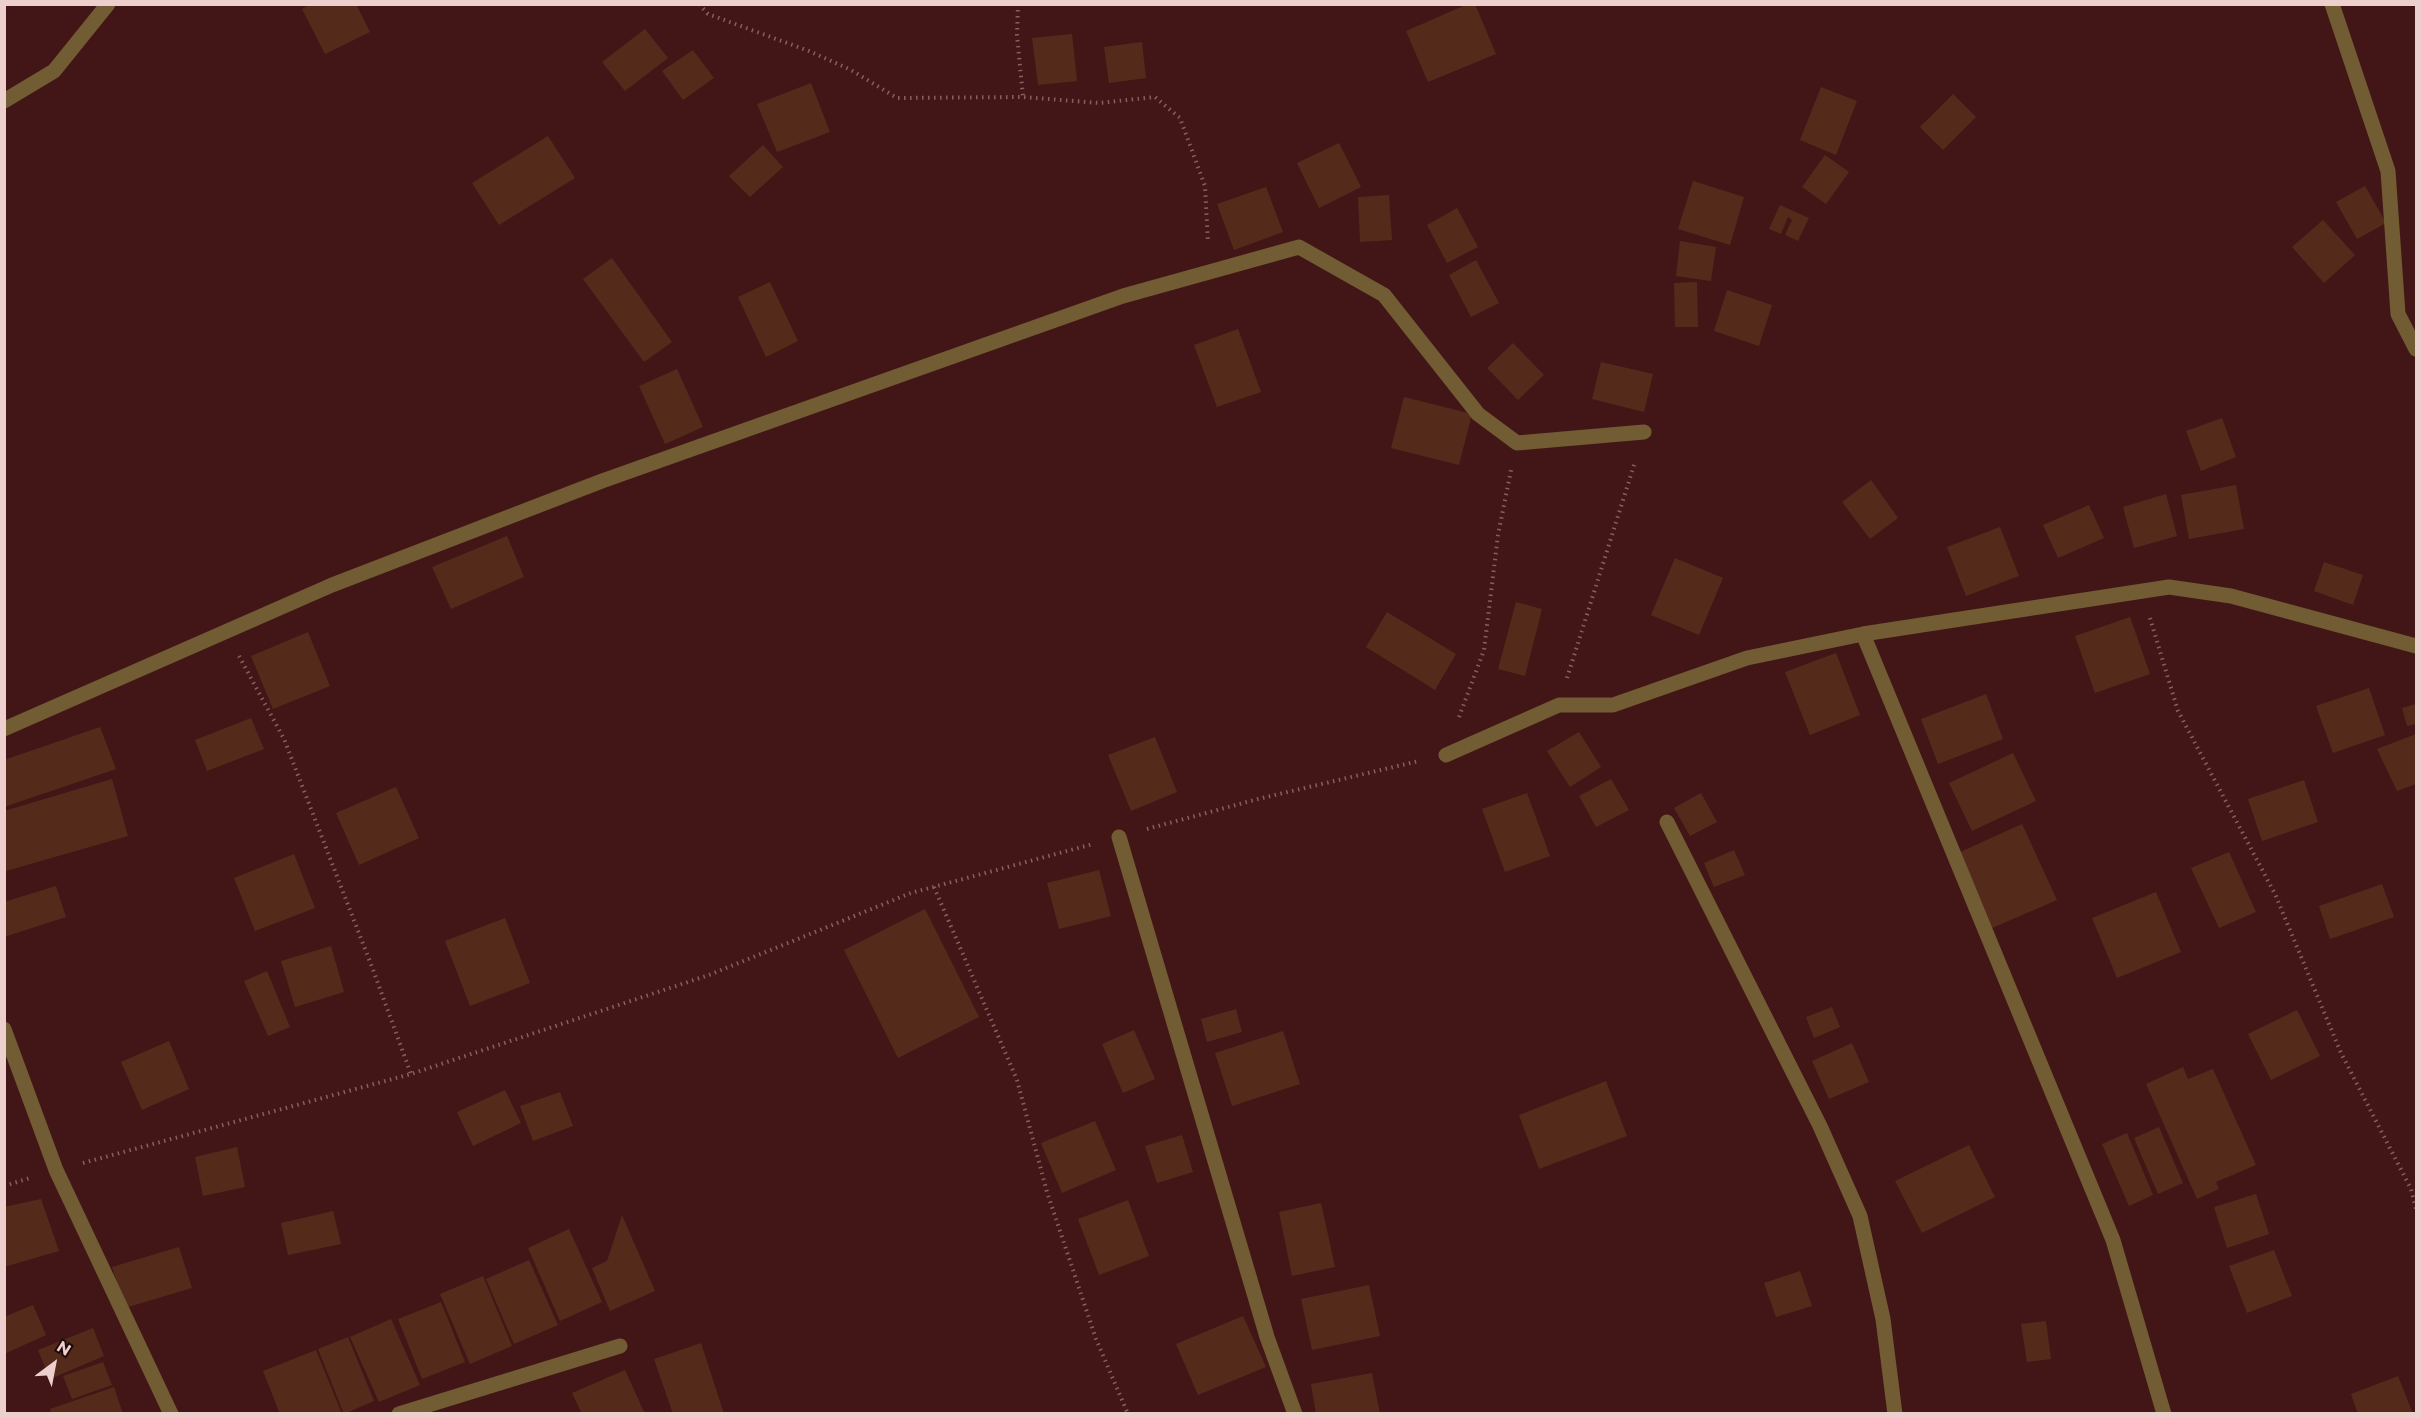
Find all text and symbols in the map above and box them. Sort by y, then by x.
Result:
north arrow [24,1334,84,1394]
text: N [53,1337,74,1360]

